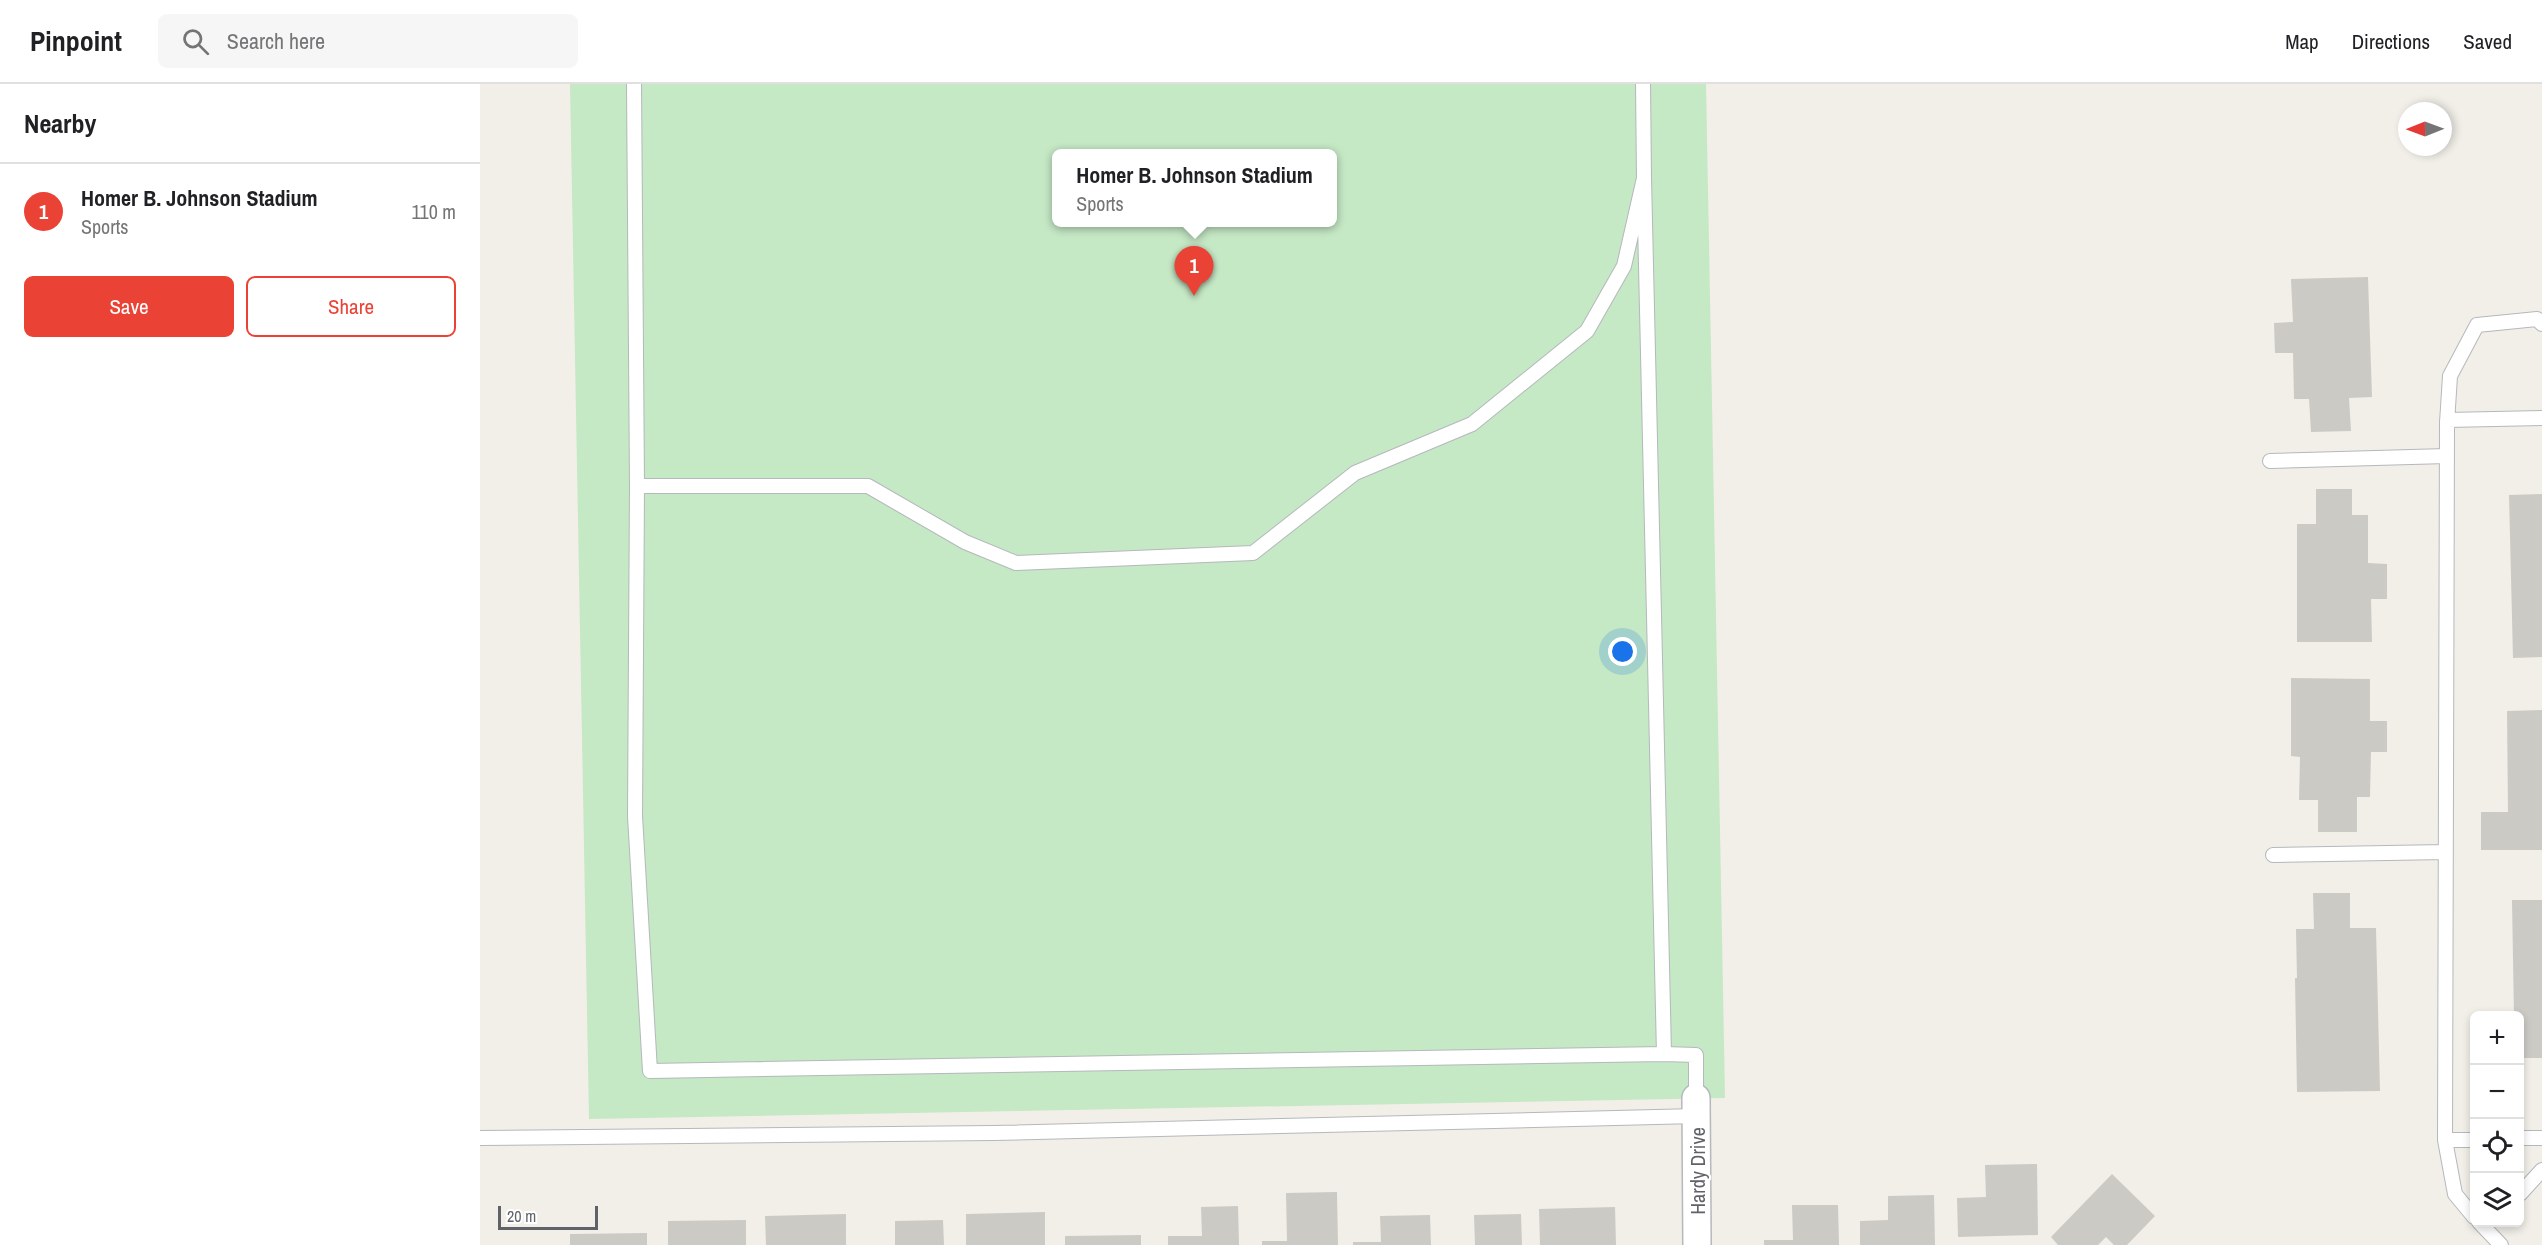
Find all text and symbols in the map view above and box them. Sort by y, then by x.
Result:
search box [158,14,578,68]
text: Pinpoint [30,22,122,60]
icon: search [179,25,212,58]
text: Search here [227,26,325,56]
text: Map [2285,27,2319,56]
text: Directions [2352,27,2430,56]
text: Saved [2463,27,2512,56]
north arrow [2398,102,2452,156]
text: Nearby [24,106,96,141]
popup [1052,149,1337,227]
text: Homer B. Johnson Stadium [1076,160,1313,190]
text: Homer B. Johnson Stadium [81,183,318,213]
text: Sports [1076,190,1124,217]
text: 1 [39,198,48,225]
text: 110 m [412,198,456,225]
text: Sports [81,213,128,240]
pin: 1 [1174,246,1214,296]
button: Save [24,276,234,337]
button: Share [246,276,456,337]
your location [1608,637,1637,666]
map controls [2470,1011,2524,1227]
button: + [2470,1011,2524,1065]
button: − [2470,1065,2524,1119]
button: locate [2470,1119,2524,1173]
street label: Hardy Drive [1684,1127,1711,1215]
button: layers [2470,1173,2524,1227]
scale bar [498,1203,598,1230]
text: 20 m [507,1205,536,1227]

